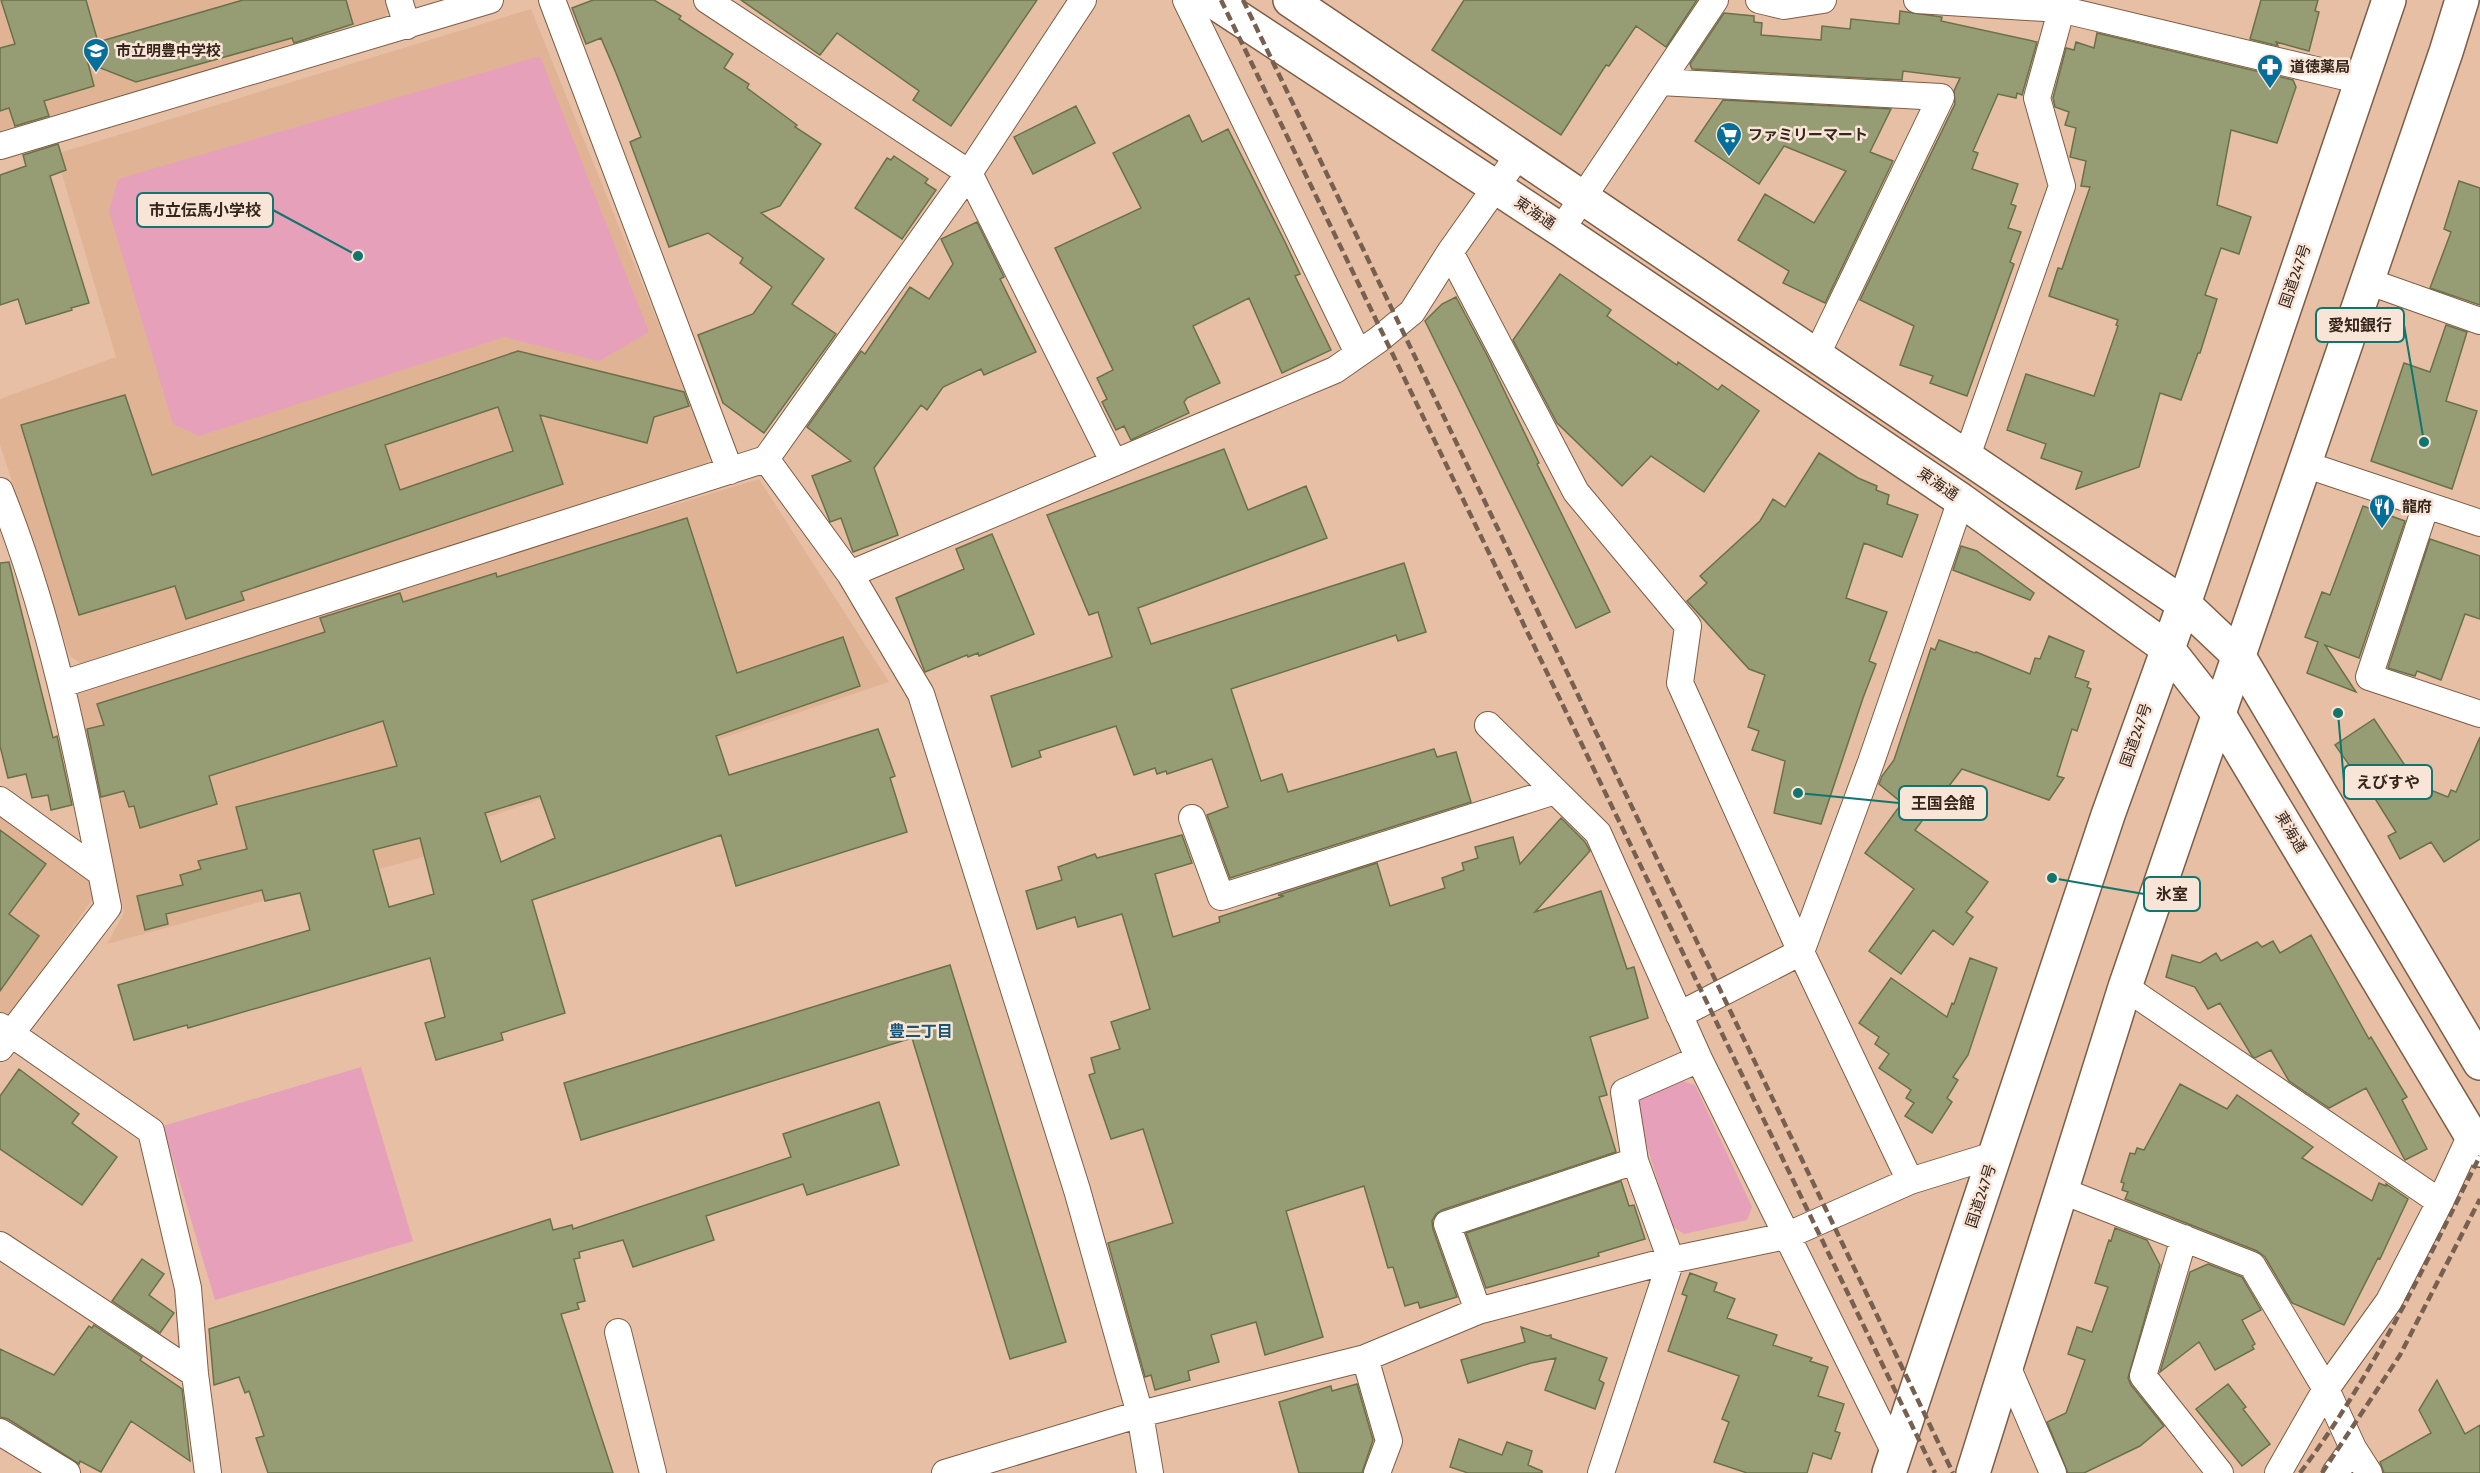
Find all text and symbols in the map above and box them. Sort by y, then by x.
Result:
school or university icon: 市立明豊中学校 [81,36,111,74]
place label: 市立明豊中学校 [116,42,221,60]
pharmacy icon: 道徳薬局 [2255,52,2285,90]
place label: 道徳薬局 [2290,58,2350,76]
supermarket icon: ファミリーマート [1714,120,1744,158]
place label: ファミリーマート [1748,126,1868,144]
callout: 市立伝馬小学校 [137,193,273,227]
street label: 東海通 [1511,193,1559,233]
text: 市立伝馬小学校 [149,201,261,220]
street label: 国道247号 [2276,242,2314,310]
callout: 愛知銀行 [2316,308,2404,342]
text: 愛知銀行 [2328,316,2392,335]
street label: 東海通 [1914,464,1962,504]
restaurant icon: 龍府 [2367,492,2397,530]
place label: 龍府 [2402,498,2432,516]
street label: 国道247号 [2117,701,2155,769]
callout: えびすや [2344,765,2432,799]
text: えびすや [2356,773,2420,792]
callout: 王国会館 [1899,786,1987,820]
text: 王国会館 [1911,794,1975,813]
street label: 東海通 [2272,808,2310,856]
callout: 氷室 [2144,877,2200,911]
text: 氷室 [2156,885,2188,904]
district label: 豊二丁目 [889,1022,953,1041]
street label: 国道247号 [1962,1162,2000,1230]

